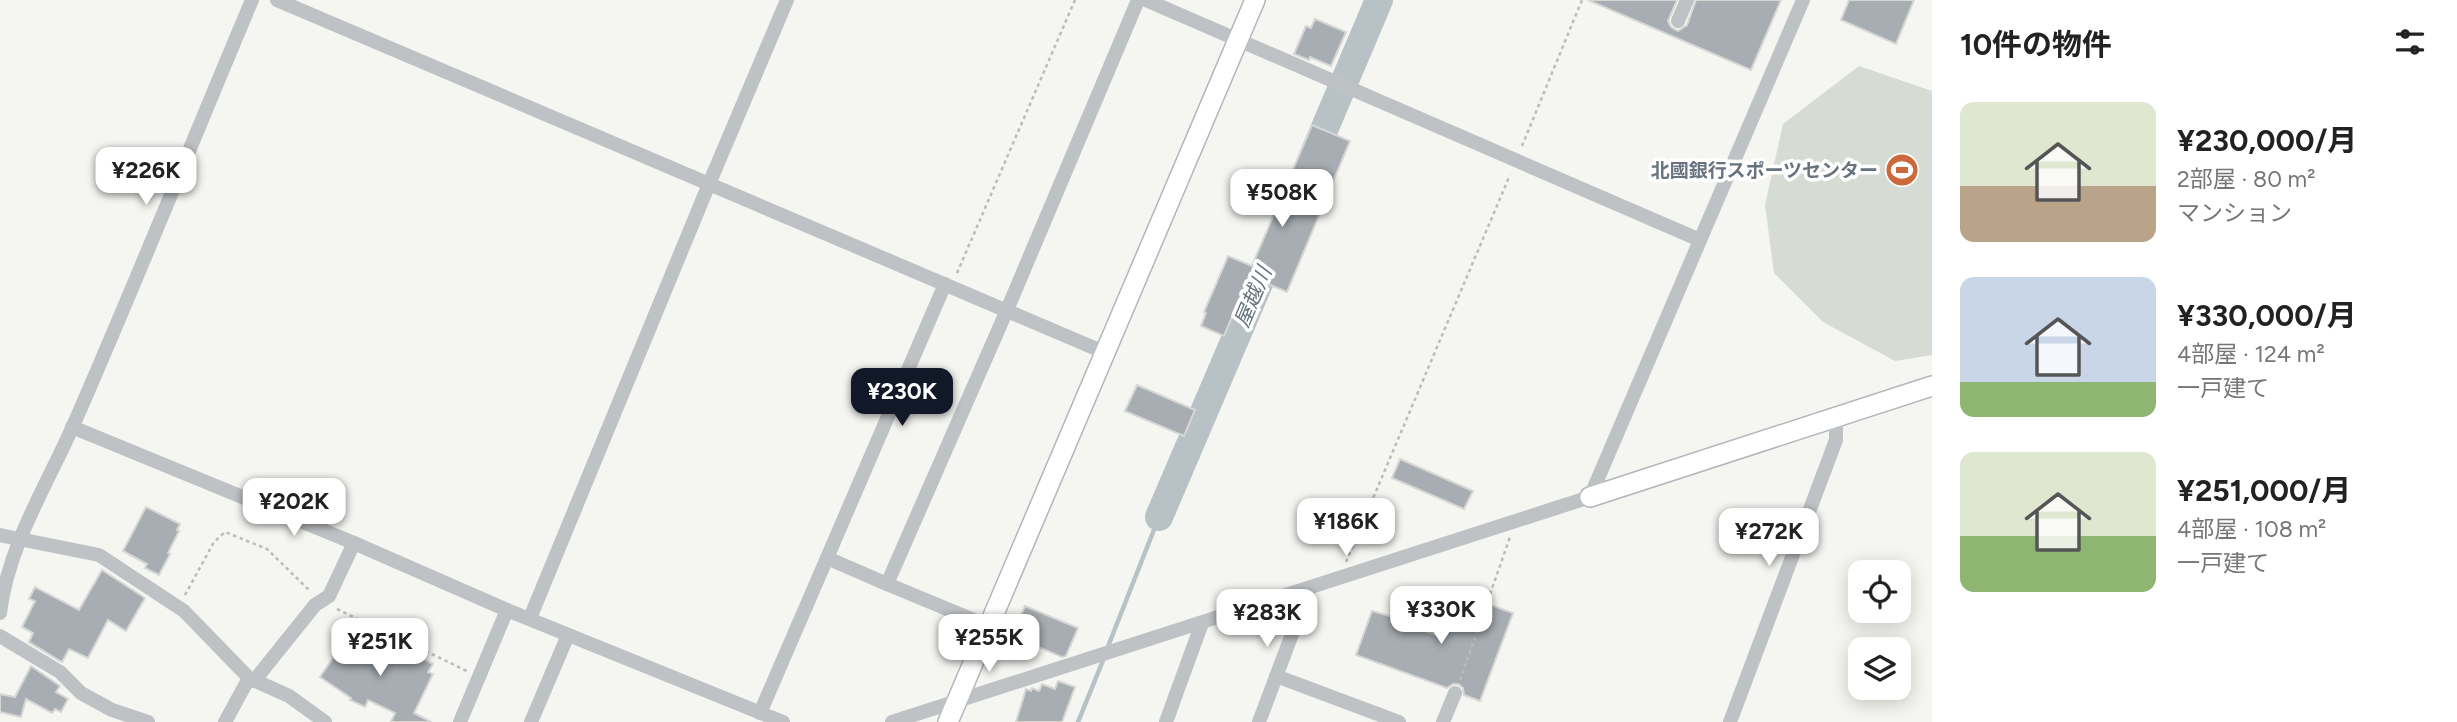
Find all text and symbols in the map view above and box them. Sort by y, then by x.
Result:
icon: filters [2391,23,2429,61]
text: 10件の物件 [1960,26,2112,63]
text: ¥230,000/月 [2177,122,2357,159]
icon: home [2016,130,2100,214]
pin: ¥226K [97,148,195,207]
sports icon: 北國銀行スポーツセンター [1883,151,1921,189]
text: ¥226K [111,156,181,184]
place label: 北國銀行スポーツセンター [1650,159,1878,182]
text: 2部屋 · 80 m² [2177,165,2315,193]
pin: ¥508K [1233,170,1331,229]
text: ¥508K [1246,178,1318,206]
text: マンション [2177,199,2292,227]
water label: 屋越川 [1229,261,1277,331]
text: ¥330,000/月 [2177,297,2357,334]
icon: home [2016,305,2100,389]
text: 4部屋 · 124 m² [2177,340,2325,368]
pin: ¥230K [853,368,951,428]
text: 一戸建て [2177,374,2269,402]
text: ¥230K [867,377,937,405]
text: ¥251,000/月 [2177,472,2351,509]
pin: ¥202K [245,478,343,538]
icon: home [2016,480,2100,564]
text: ¥202K [259,487,329,515]
pin: ¥186K [1297,498,1395,558]
text: ¥186K [1313,507,1379,535]
pin: ¥272K [1720,508,1818,568]
text: 4部屋 · 108 m² [2177,515,2326,543]
text: ¥272K [1735,517,1803,545]
text: 一戸建て [2177,549,2269,577]
map controls [1848,560,1911,700]
button: locate [1848,560,1911,623]
pin: ¥330K [1392,586,1490,646]
pin: ¥283K [1218,590,1316,649]
text: ¥330K [1406,595,1476,623]
text: ¥283K [1232,598,1302,626]
pin: ¥255K [940,614,1038,674]
pin: ¥251K [331,618,429,678]
text: ¥255K [954,623,1024,651]
text: ¥251K [347,627,413,655]
button: layers [1848,637,1911,700]

